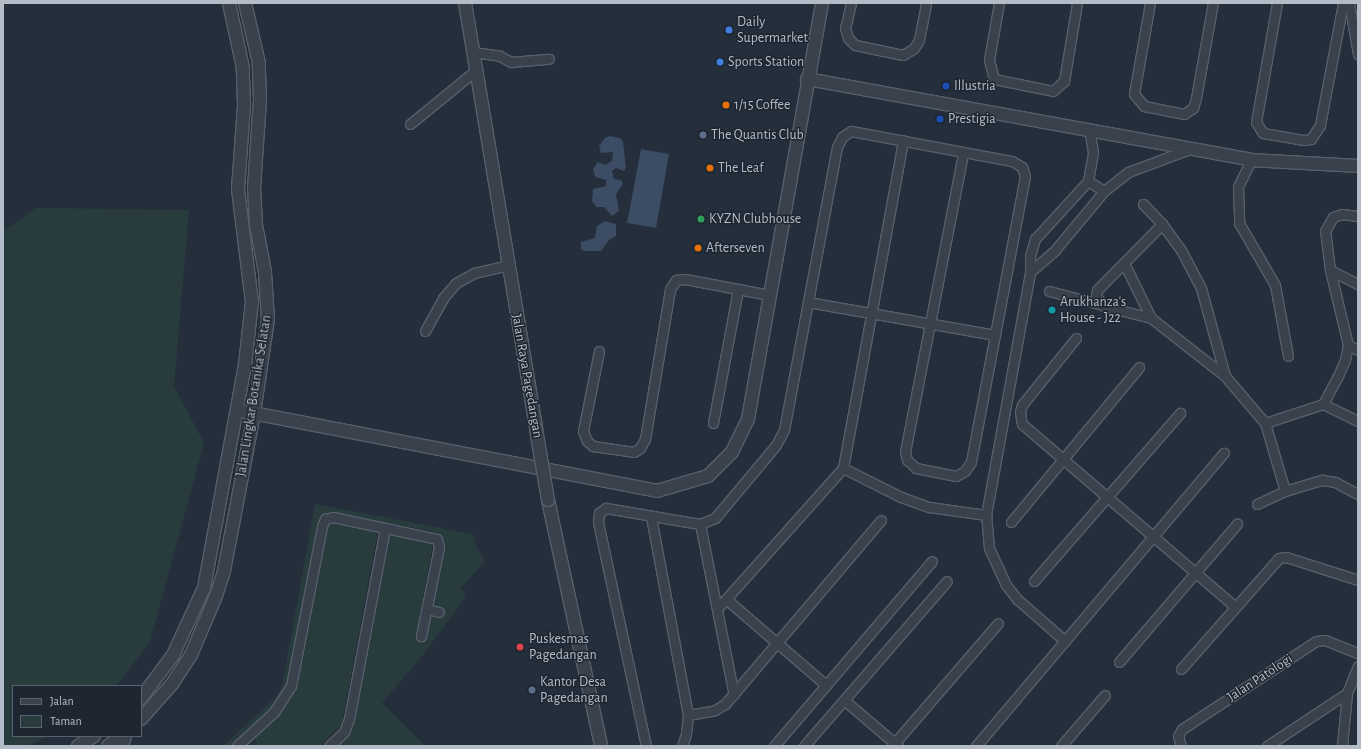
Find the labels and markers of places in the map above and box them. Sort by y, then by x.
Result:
place label: Daily Supermarket [737,14,808,46]
marker: Daily Supermarket [724,25,734,35]
place label: Sports Station [728,54,804,70]
marker: Sports Station [715,57,725,67]
place label: Illustria [954,78,996,94]
marker: Illustria [941,81,951,91]
place label: 1/15 Coffee [734,97,791,113]
marker: 1/15 Coffee [721,100,731,110]
place label: Prestigia [948,111,996,127]
marker: Prestigia [935,114,945,124]
place label: The Quantis Club [711,127,804,143]
marker: The Quantis Club [698,130,708,140]
place label: The Leaf [718,160,763,176]
marker: The Leaf [705,163,715,173]
place label: KYZN Clubhouse [709,211,801,227]
marker: KYZN Clubhouse [696,214,706,224]
place label: Afterseven [706,240,765,256]
marker: Afterseven [693,243,703,253]
place label: Arukhanza's House - J22 [1060,294,1126,326]
marker: Arukhanza's House - J22 [1047,305,1057,315]
place label: Puskesmas Pagedangan [529,631,597,664]
marker: Puskesmas Pagedangan [514,641,526,653]
place label: Kantor Desa Pagedangan [540,674,608,706]
marker: Kantor Desa Pagedangan [527,685,537,695]

